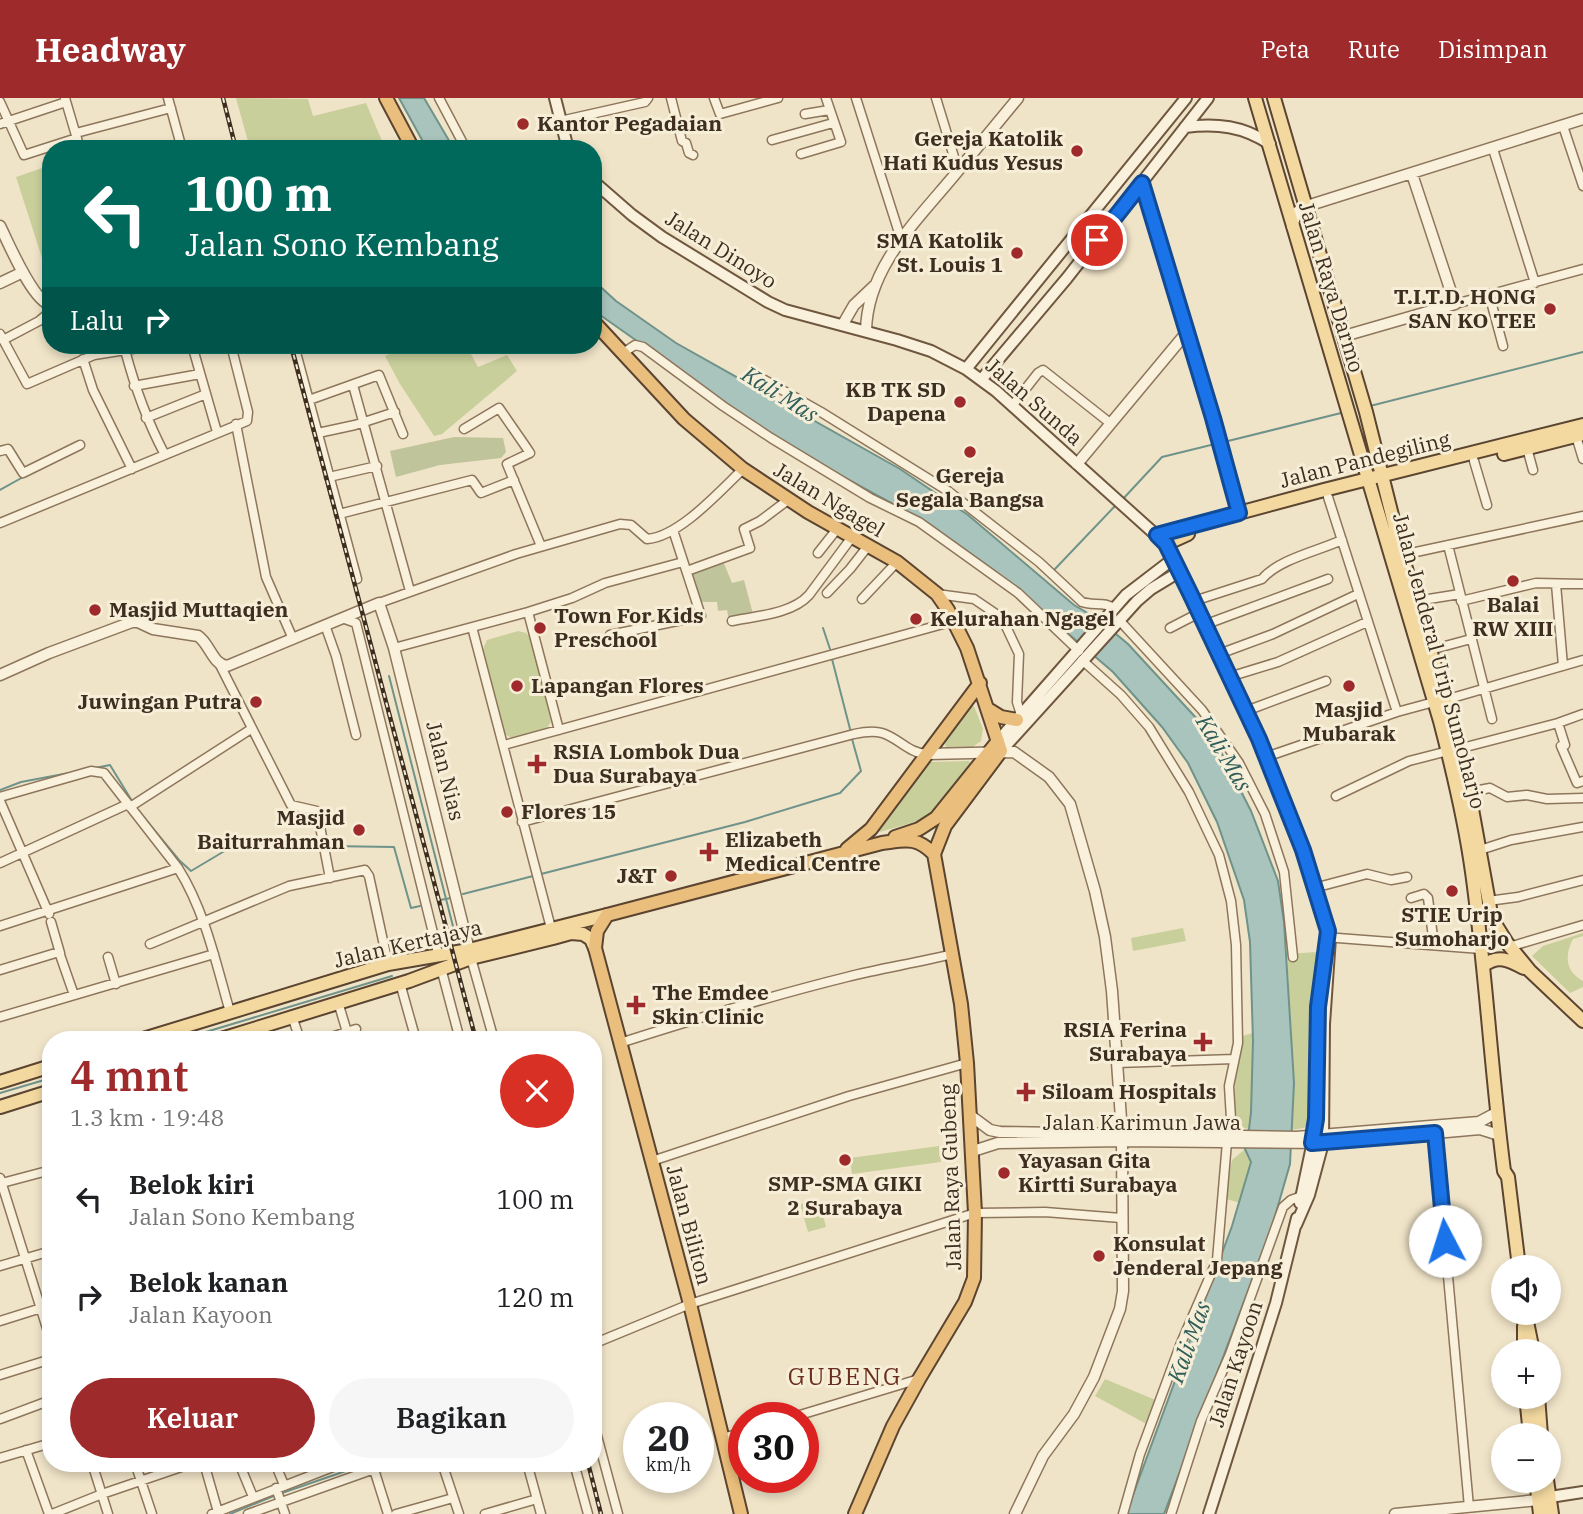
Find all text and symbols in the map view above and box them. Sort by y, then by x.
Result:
text: Headway [35,28,186,71]
text: Peta [1261,33,1310,65]
text: Rute [1348,33,1400,65]
text: Disimpan [1438,33,1548,65]
place label: Kantor Pegadaian [537,109,722,137]
marker: Kantor Pegadaian [515,116,531,132]
place label: Gereja Katolik Hati Kudus Yesus [883,124,1063,176]
marker: Gereja Katolik Hati Kudus Yesus [1069,143,1085,159]
text: 100 m [185,161,332,224]
icon: left [70,168,161,259]
street label: Jalan Raya Darmo [1293,198,1371,375]
street label: Jalan Dinoyo [660,204,783,295]
pin [1067,210,1127,270]
icon: arrive [1078,221,1116,259]
text: Jalan Sono Kembang [185,223,499,265]
place label: SMA Katolik St. Louis 1 [876,226,1003,278]
marker: SMA Katolik St. Louis 1 [1009,245,1025,261]
place label: T.I.T.D. HONG SAN KO TEE [1394,282,1536,334]
icon: right [138,301,176,339]
marker: T.I.T.D. HONG SAN KO TEE [1542,301,1558,317]
text: Lalu [70,303,124,337]
street label: Jalan Sunda [980,351,1089,451]
water label: Kali Mas [736,357,825,429]
place label: KB TK SD Dapena [845,375,946,427]
marker: KB TK SD Dapena [952,394,968,410]
street label: Jalan Pandegiling [1277,424,1453,494]
marker: Gereja Segala Bangsa [962,444,978,460]
street label: Jalan Ngagel [769,455,890,543]
place label: Gereja Segala Bangsa [896,461,1044,513]
street label: Jalan Jenderal Urip Sumoharjo [1387,510,1493,812]
marker: Balai RW XIII [1505,573,1521,589]
place label: Balai RW XIII [1473,590,1553,642]
place label: Masjid Muttaqien [109,595,289,623]
place label: Town For Kids Preschool [554,601,704,653]
marker: Masjid Muttaqien [87,602,103,618]
place label: Kelurahan Ngagel [930,604,1115,632]
marker: Kelurahan Ngagel [908,611,924,627]
marker: Town For Kids Preschool [532,620,548,636]
place label: Lapangan Flores [531,671,704,699]
marker: Lapangan Flores [509,678,525,694]
marker: Masjid Mubarak [1341,678,1357,694]
place label: Juwingan Putra [78,687,242,715]
marker: Juwingan Putra [248,694,264,710]
place label: Masjid Mubarak [1302,695,1396,747]
water label: Kali Mas [1190,708,1260,797]
street label: Jalan Nias [420,718,472,823]
place label: RSIA Lombok Dua Dua Surabaya [553,737,740,789]
marker: RSIA Lombok Dua Dua Surabaya [527,754,547,774]
place label: Flores 15 [521,797,616,825]
place label: Masjid Baiturrahman [197,803,345,855]
marker: Flores 15 [499,804,515,820]
marker: Masjid Baiturrahman [351,822,367,838]
place label: Elizabeth Medical Centre [725,825,881,877]
marker: Elizabeth Medical Centre [699,842,719,862]
place label: J&T [617,861,657,889]
marker: J&T [663,868,679,884]
marker: STIE Urip Sumoharjo [1444,883,1460,899]
place label: STIE Urip Sumoharjo [1395,900,1509,952]
street label: Jalan Kertajaya [331,912,484,974]
place label: The Emdee Skin Clinic [652,978,769,1030]
marker: The Emdee Skin Clinic [626,995,646,1015]
place label: RSIA Ferina Surabaya [1063,1015,1187,1067]
marker: RSIA Ferina Surabaya [1193,1032,1213,1052]
text: 4 mnt [70,1048,188,1103]
button: close [500,1054,574,1128]
place label: Siloam Hospitals [1042,1077,1216,1105]
marker: Siloam Hospitals [1016,1082,1036,1102]
street label: Jalan Raya Gubeng [933,1083,967,1271]
text: 1.3 km · 19:48 [70,1102,224,1132]
street label: Jalan Karimun Jawa [1043,1108,1241,1136]
place label: Yayasan Gita Kirtti Surabaya [1018,1146,1177,1198]
marker: SMP-SMA GIKI 2 Surabaya [837,1152,853,1168]
street label: Jalan Biliton [660,1162,719,1288]
marker: Yayasan Gita Kirtti Surabaya [996,1165,1012,1181]
text: Belok kiri [129,1167,254,1201]
place label: SMP-SMA GIKI 2 Surabaya [768,1169,922,1221]
icon: left [70,1180,108,1218]
text: 100 m [496,1182,574,1216]
text: Jalan Sono Kembang [129,1201,355,1231]
position arrow [1408,1204,1482,1278]
place label: Konsulat Jenderal Jepang [1113,1229,1283,1281]
marker: Konsulat Jenderal Jepang [1091,1248,1107,1264]
map controls [1491,1255,1561,1493]
button: sound [1491,1255,1561,1325]
text: Belok kanan [129,1265,288,1299]
icon: right [70,1278,108,1316]
text: 120 m [496,1280,574,1314]
water label: Kali Mas [1159,1296,1217,1387]
street label: Jalan Kayoon [1201,1297,1269,1430]
text: Jalan Kayoon [129,1299,273,1329]
button: + [1491,1339,1561,1409]
district label: GUBENG [788,1360,902,1392]
button: Keluar [70,1378,315,1458]
button: Bagikan [329,1378,574,1458]
speed limit sign: 30 [728,1402,819,1493]
text: 20 [647,1415,690,1461]
button: − [1491,1423,1561,1493]
text: km/h [646,1453,691,1476]

